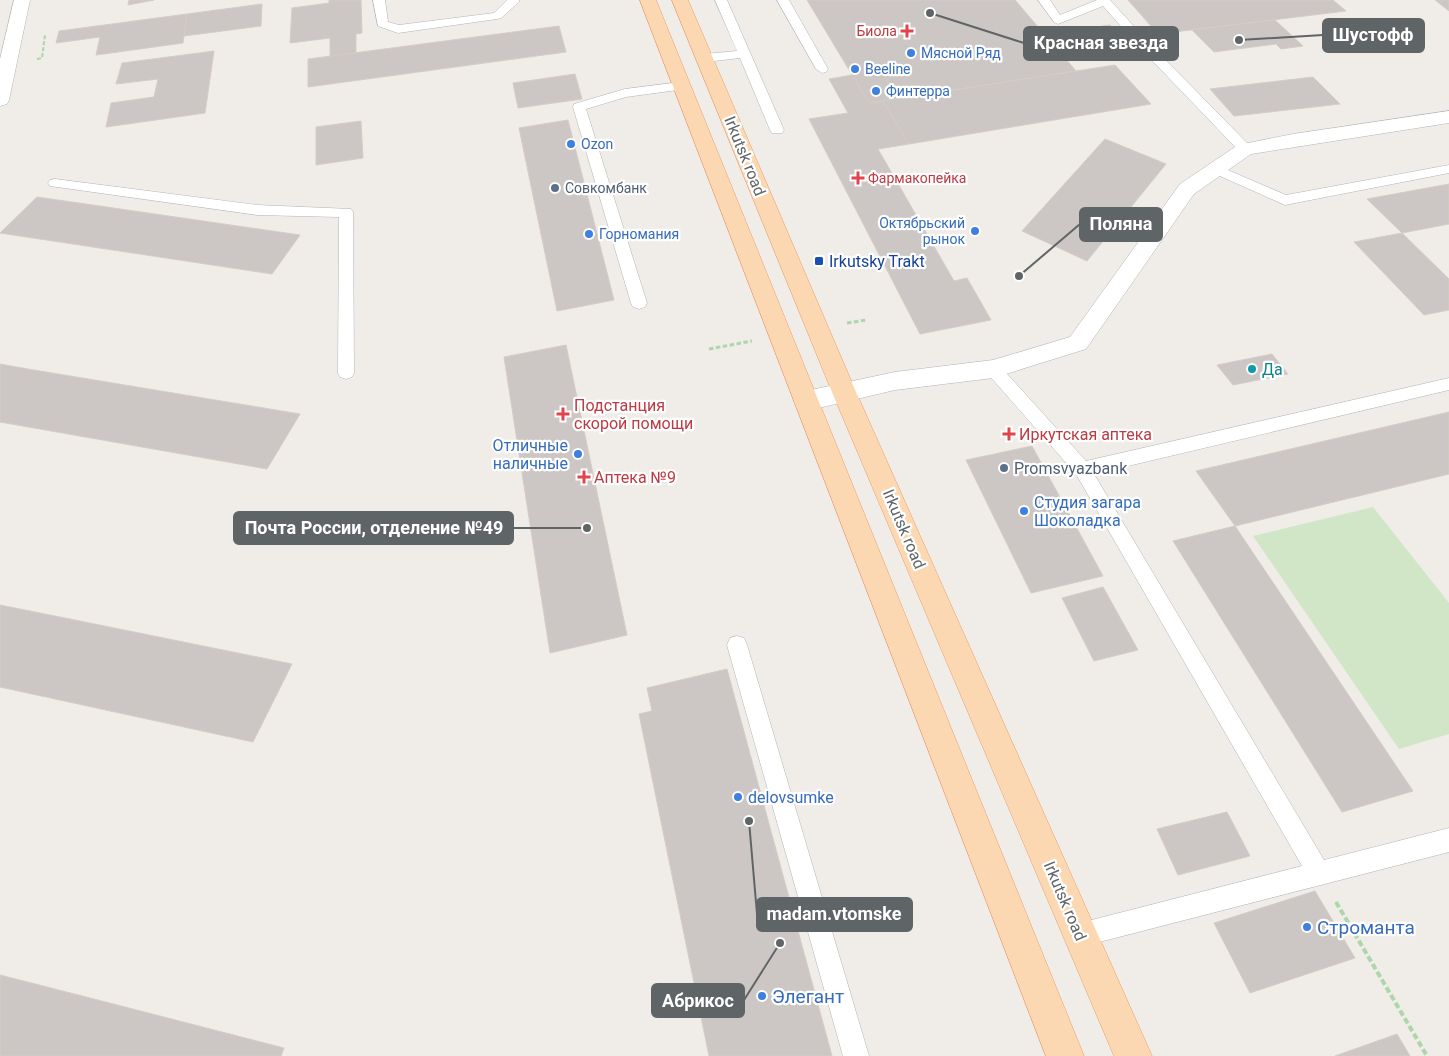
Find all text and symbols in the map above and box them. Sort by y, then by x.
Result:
callout: Шустофф [1323,19,1424,52]
place label: Биола [857,23,897,39]
text: Шустофф [1333,24,1413,45]
marker: Биола [901,25,913,37]
callout: Красная звезда [1024,27,1178,60]
text: Красная звезда [1034,32,1169,53]
place label: Мясной Ряд [921,45,1001,61]
marker: Мясной Ряд [905,47,917,59]
place label: Beeline [865,61,911,77]
marker: Beeline [849,63,861,75]
place label: Финтерра [886,83,950,99]
marker: Финтерра [870,85,882,97]
street label: Irkutsk road [720,113,770,199]
place label: Ozon [581,136,613,152]
marker: Ozon [565,138,577,150]
place label: Фармакопейка [868,170,966,186]
marker: Фармакопейка [852,172,864,184]
place label: Совкомбанк [565,180,647,196]
marker: Совкомбанк [549,182,561,194]
callout: Поляна [1080,208,1162,241]
text: Поляна [1090,213,1153,234]
place label: Октябрьский рынок [879,215,965,247]
marker: Октябрьский рынок [969,225,981,237]
place label: Горномания [599,226,679,242]
marker: Горномания [583,228,595,240]
place label: Irkutsky Trakt [829,252,925,271]
marker: Irkutsky Trakt [813,255,825,267]
place label: Да [1262,360,1283,379]
marker: Да [1246,363,1258,375]
place label: Подстанция скорой помощи [574,396,693,433]
marker: Подстанция скорой помощи [556,407,570,421]
place label: Иркутская аптека [1019,425,1152,444]
marker: Иркутская аптека [1003,428,1015,440]
place label: Отличные наличные [493,436,568,473]
marker: Отличные наличные [572,448,584,460]
place label: Promsvyazbank [1014,459,1128,478]
marker: Promsvyazbank [998,462,1010,474]
place label: Аптека №9 [594,468,676,487]
marker: Аптека №9 [578,471,590,483]
street label: Irkutsk road [879,486,929,572]
place label: Студия загара Шоколадка [1034,493,1141,530]
marker: Студия загара Шоколадка [1018,505,1030,517]
callout: Почта России, отделение №49 [234,512,513,544]
text: Почта России, отделение №49 [245,517,503,538]
place label: delovsumke [748,788,834,807]
marker: delovsumke [732,791,744,803]
street label: Irkutsk road [1040,858,1090,944]
callout: madam.vtomske [757,898,912,931]
text: madam.vtomske [767,903,902,924]
place label: Строманта [1317,916,1415,939]
marker: Строманта [1301,921,1313,933]
callout: Абрикос [652,984,744,1017]
place label: Элегант [772,985,844,1008]
text: Абрикос [662,990,734,1011]
marker: Элегант [756,990,768,1002]

